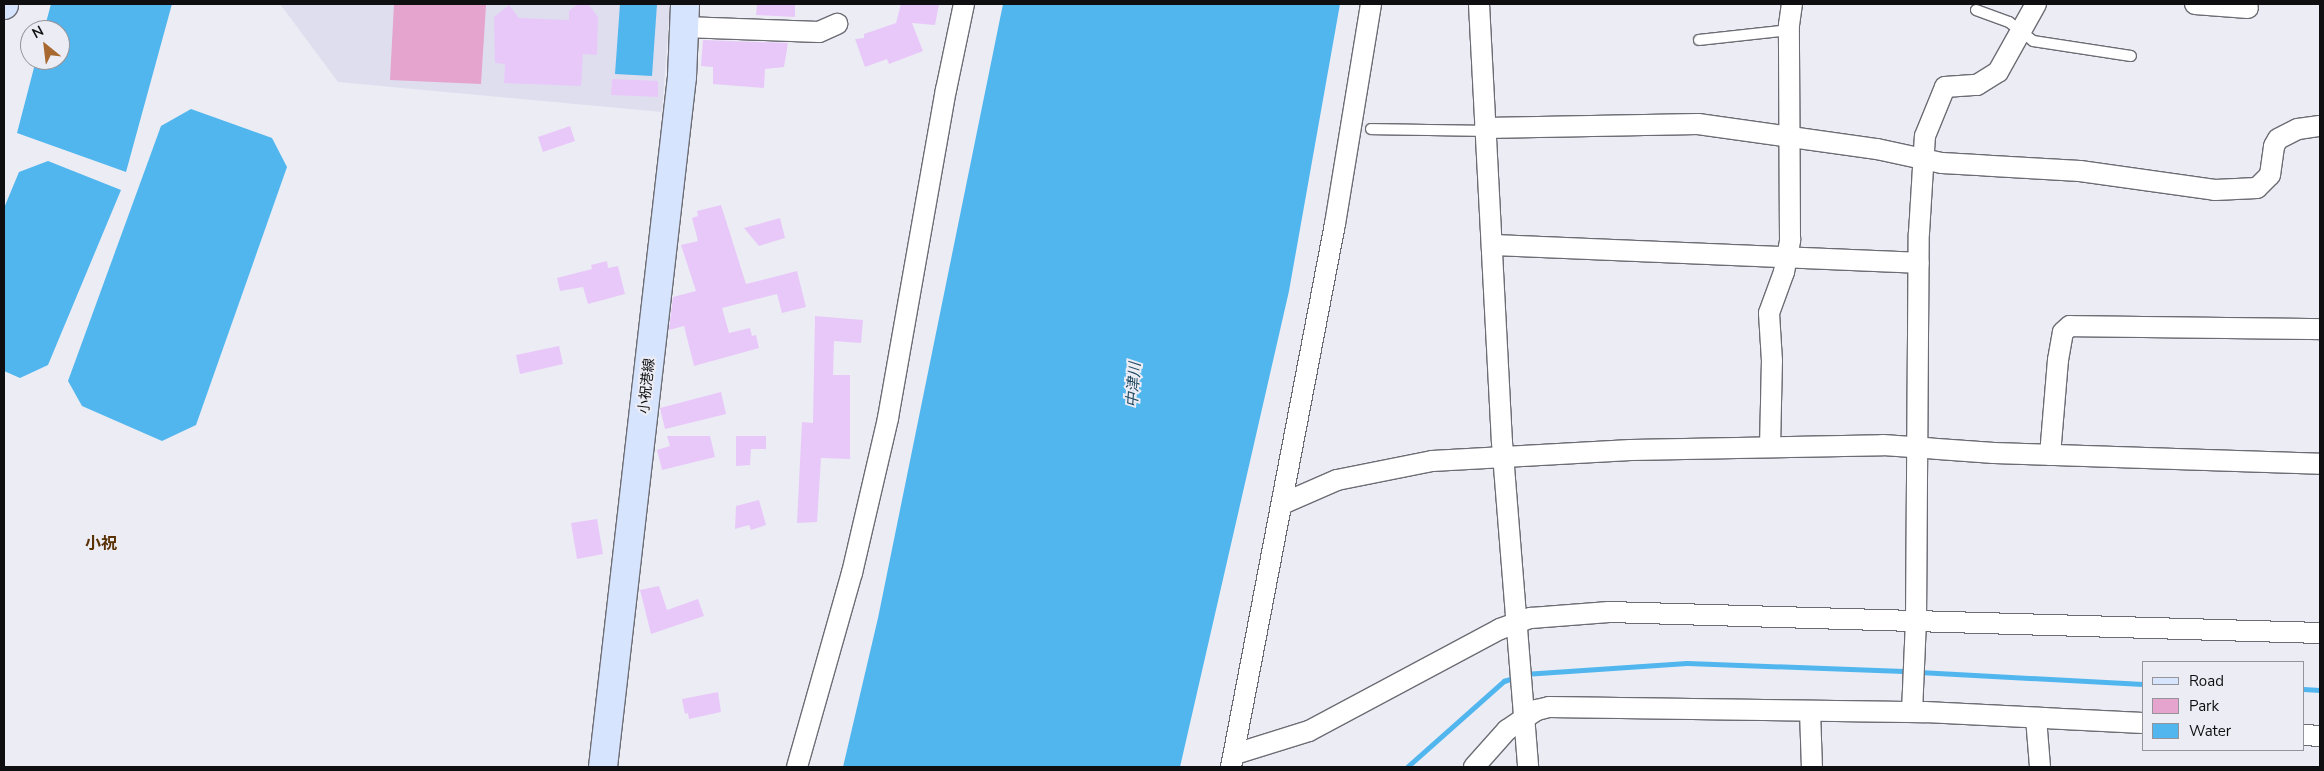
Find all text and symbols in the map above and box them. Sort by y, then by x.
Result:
north arrow [20,20,70,70]
text: N [29,21,47,43]
street label: 小祝港線 [636,357,658,415]
water label: 中津川 [1123,362,1145,408]
district label: 小祝 [85,534,117,554]
legend [2142,661,2304,751]
text: Road [2189,671,2224,691]
text: Park [2189,696,2219,716]
text: Water [2189,721,2231,741]

